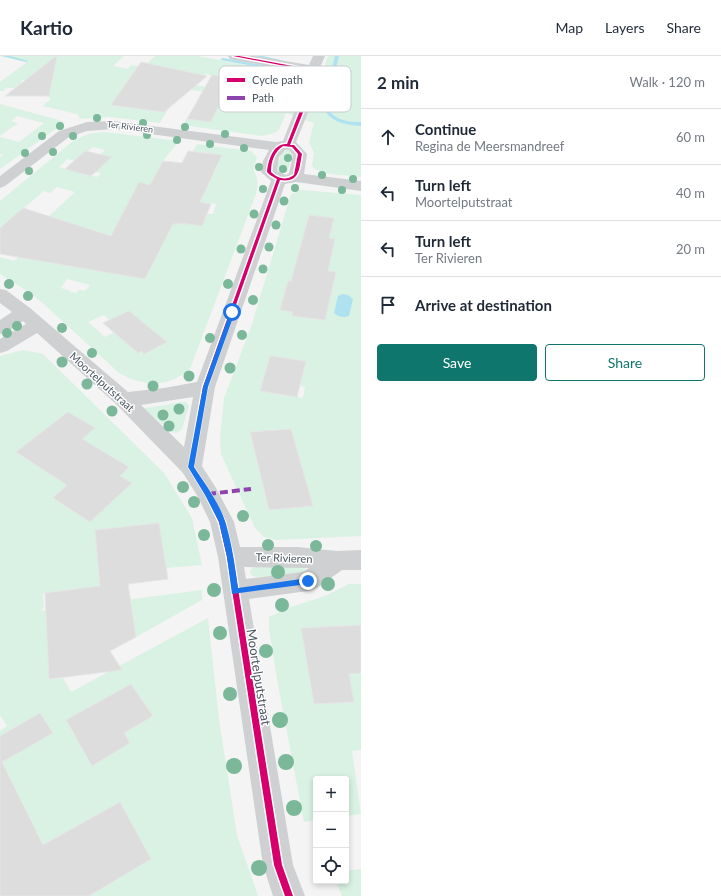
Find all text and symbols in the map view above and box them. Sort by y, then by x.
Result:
text: Kartio [20,16,73,39]
text: Map [555,19,583,36]
text: Layers [605,19,645,36]
text: Share [667,19,701,36]
legend [219,66,351,112]
text: 2 min [377,72,419,93]
text: Cycle path [252,73,303,86]
text: Walk · 120 m [629,74,705,90]
text: Path [252,91,274,104]
street label: Ter Rivieren [106,118,154,135]
text: Continue [415,120,476,138]
icon: ahead [377,126,399,148]
text: 60 m [676,129,705,145]
text: Regina de Meersmandreef [415,138,564,154]
text: Turn left [415,176,471,194]
icon: left [377,182,399,204]
text: 40 m [676,185,705,201]
text: Moortelputstraat [415,194,513,210]
text: Turn left [415,232,471,250]
icon: left [377,238,399,260]
text: 20 m [676,241,705,257]
text: Ter Rivieren [415,250,482,266]
icon: arrive [377,294,399,316]
text: Arrive at destination [415,296,552,314]
route start [223,303,241,321]
button: Save [377,344,537,381]
button: Share [545,344,705,381]
street label: Moortelputstraat [67,349,137,414]
street label: Ter Rivieren [255,550,313,565]
route end [299,572,317,590]
street label: Moortelputstraat [243,628,275,727]
map controls [313,776,349,884]
button: + [313,776,349,812]
button: − [313,812,349,848]
button: locate [313,848,349,884]

